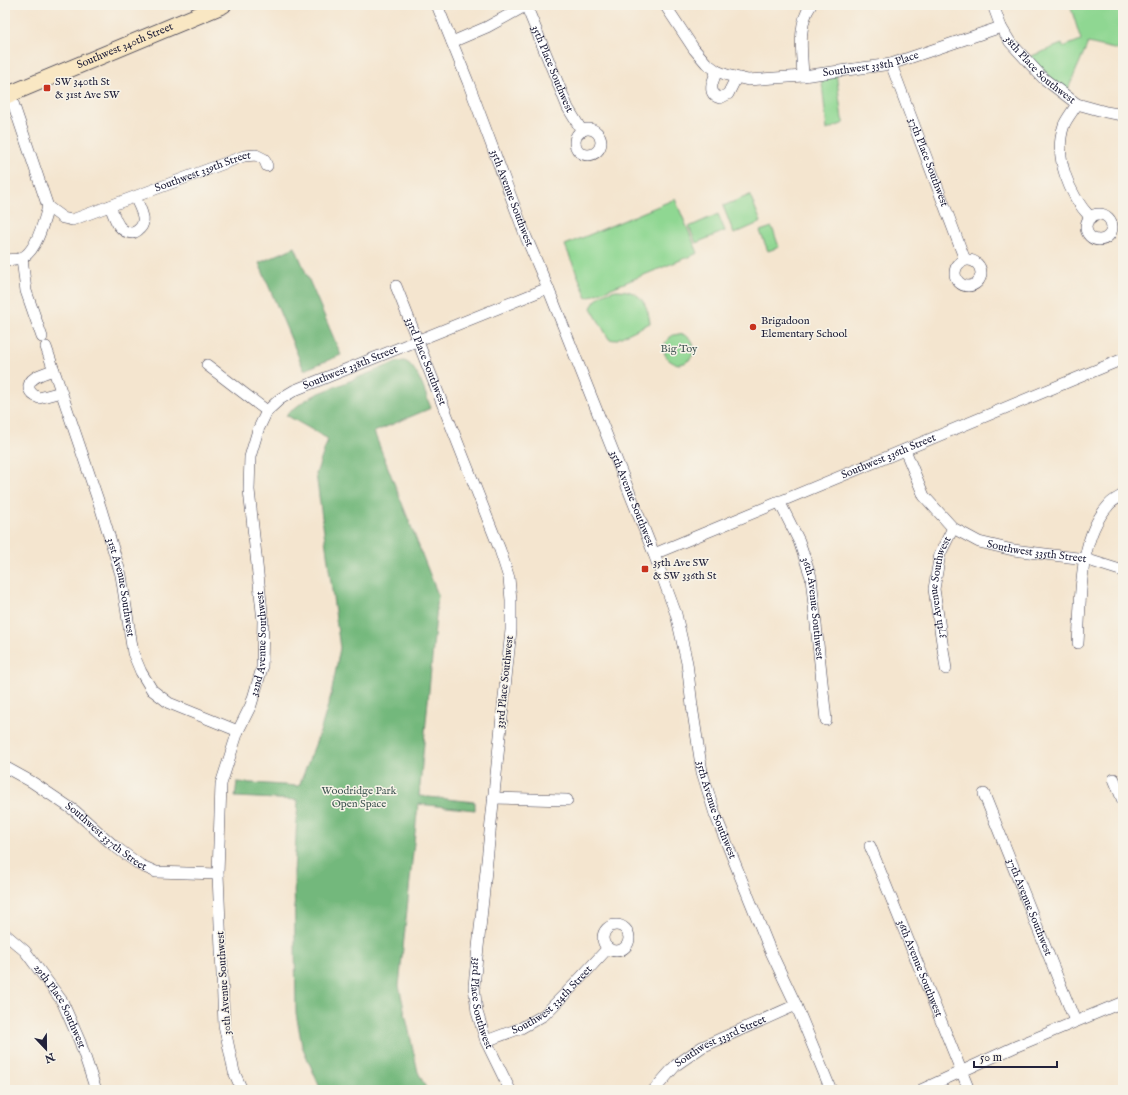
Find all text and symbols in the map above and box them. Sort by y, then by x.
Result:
street label: Southwest 340th Street [75,19,176,72]
street label: 35th Place Southwest [528,23,576,116]
street label: 38th Place Southwest [1001,34,1078,107]
street label: Southwest 338th Place [822,48,920,80]
place label: SW 340th St & 31st Ave SW [55,75,120,102]
marker: SW 340th St & 31st Ave SW [42,83,52,93]
street label: 37th Place Southwest [905,116,951,209]
street label: Southwest 339th Street [153,148,252,196]
street label: 35th Avenue Southwest [487,148,536,249]
place label: Brigadoon Elementary School [761,314,847,341]
street label: 33rd Place Southwest [402,315,449,408]
marker: Brigadoon Elementary School [748,322,758,332]
street label: Southwest 338th Street [301,342,400,393]
park label: Big Toy [661,342,698,356]
street label: Southwest 336th Street [839,430,938,482]
street label: 35th Avenue Southwest [606,448,658,549]
street label: 37th Avenue Southwest [927,534,955,639]
street label: 31st Avenue Southwest [103,536,137,638]
street label: Southwest 335th Street [985,537,1087,566]
street label: 36th Avenue Southwest [798,555,827,661]
place label: 35th Ave SW & SW 336th St [653,556,717,583]
marker: 35th Ave SW & SW 336th St [640,564,650,574]
street label: 32nd Avenue Southwest [247,590,270,698]
street label: 33rd Place Southwest [493,635,517,729]
street label: 35th Avenue Southwest [693,760,740,861]
park label: Woodridge Park Open Space [322,784,396,811]
street label: Southwest 337th Street [62,799,149,874]
street label: 37th Avenue Southwest [1004,856,1055,958]
street label: 36th Avenue Southwest [894,918,946,1019]
street label: 30th Avenue Southwest [213,930,235,1035]
street label: 33rd Place Southwest [467,957,496,1052]
street label: 29th Place Southwest [30,962,89,1050]
street label: Southwest 334th Street [510,963,595,1038]
street label: Southwest 333rd Street [672,1012,769,1071]
north arrow [26,1029,66,1069]
scale bar [974,1043,1057,1069]
text: N [42,1049,57,1066]
text: 50 m [980,1050,1002,1065]

